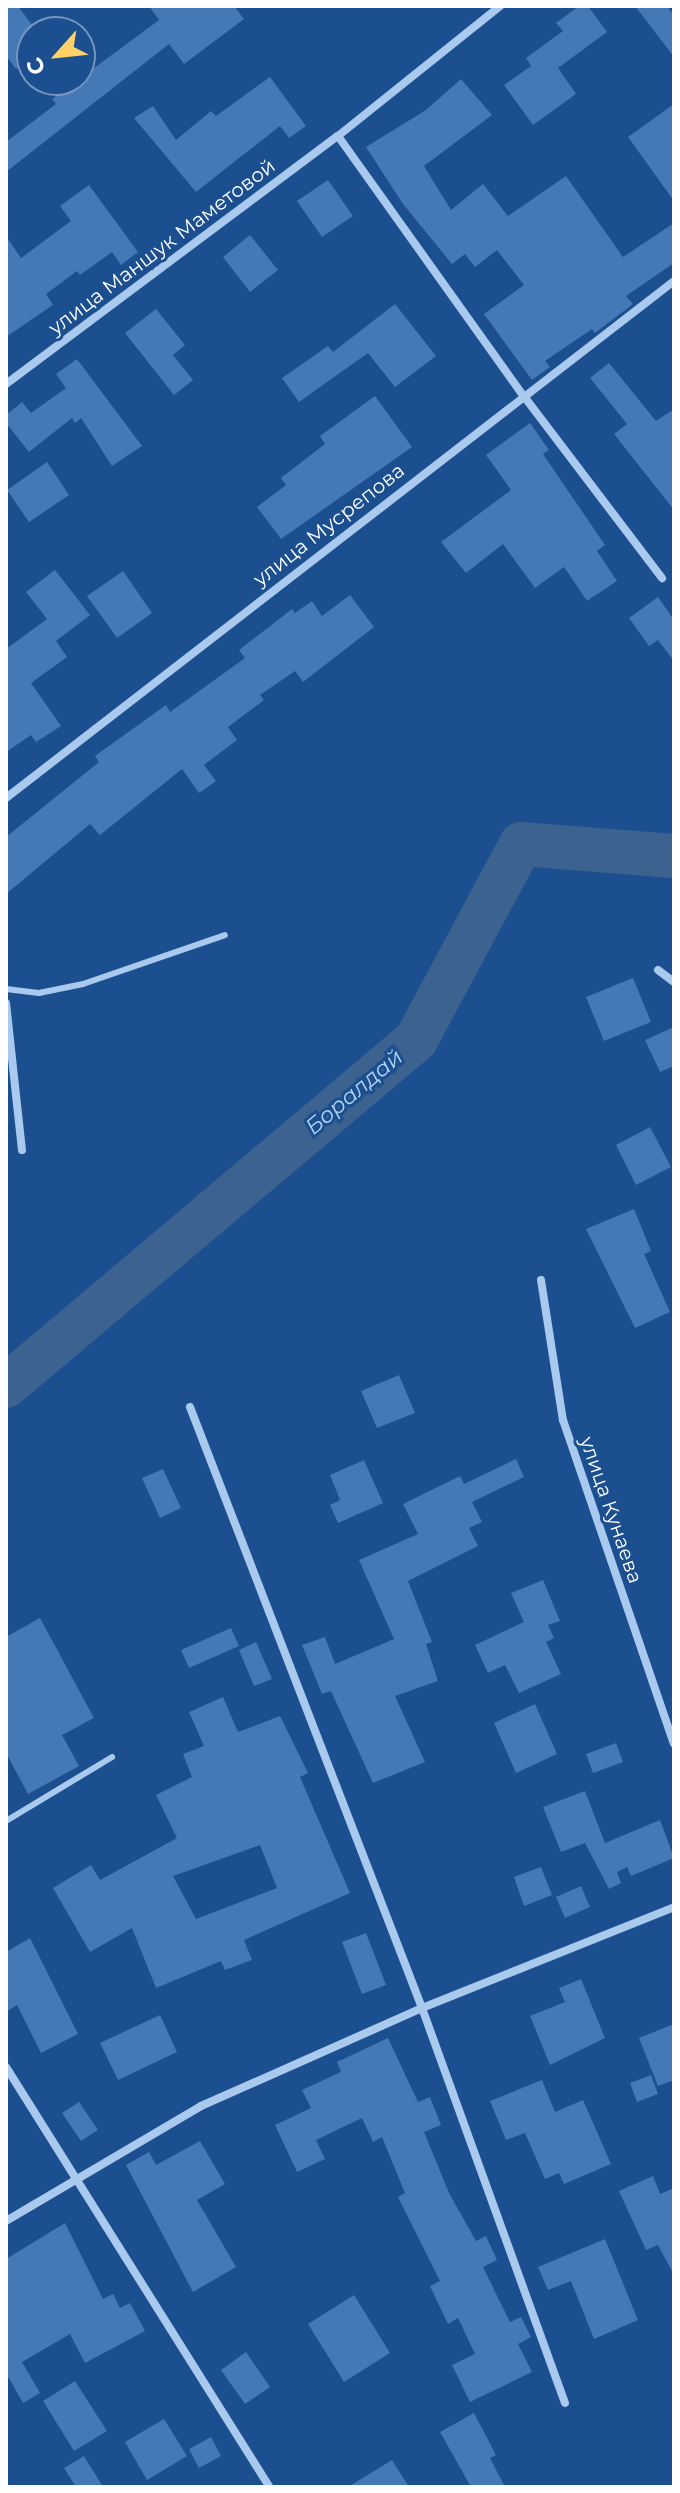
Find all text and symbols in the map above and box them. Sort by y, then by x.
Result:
north arrow [16,16,96,96]
text: С [20,53,52,79]
street label: улица Маншук Маметовой [44,154,280,340]
street label: улица Мусрепова [249,459,409,591]
water label: Боралдай [300,1044,408,1140]
street label: улица Кунаева [575,1433,647,1587]

